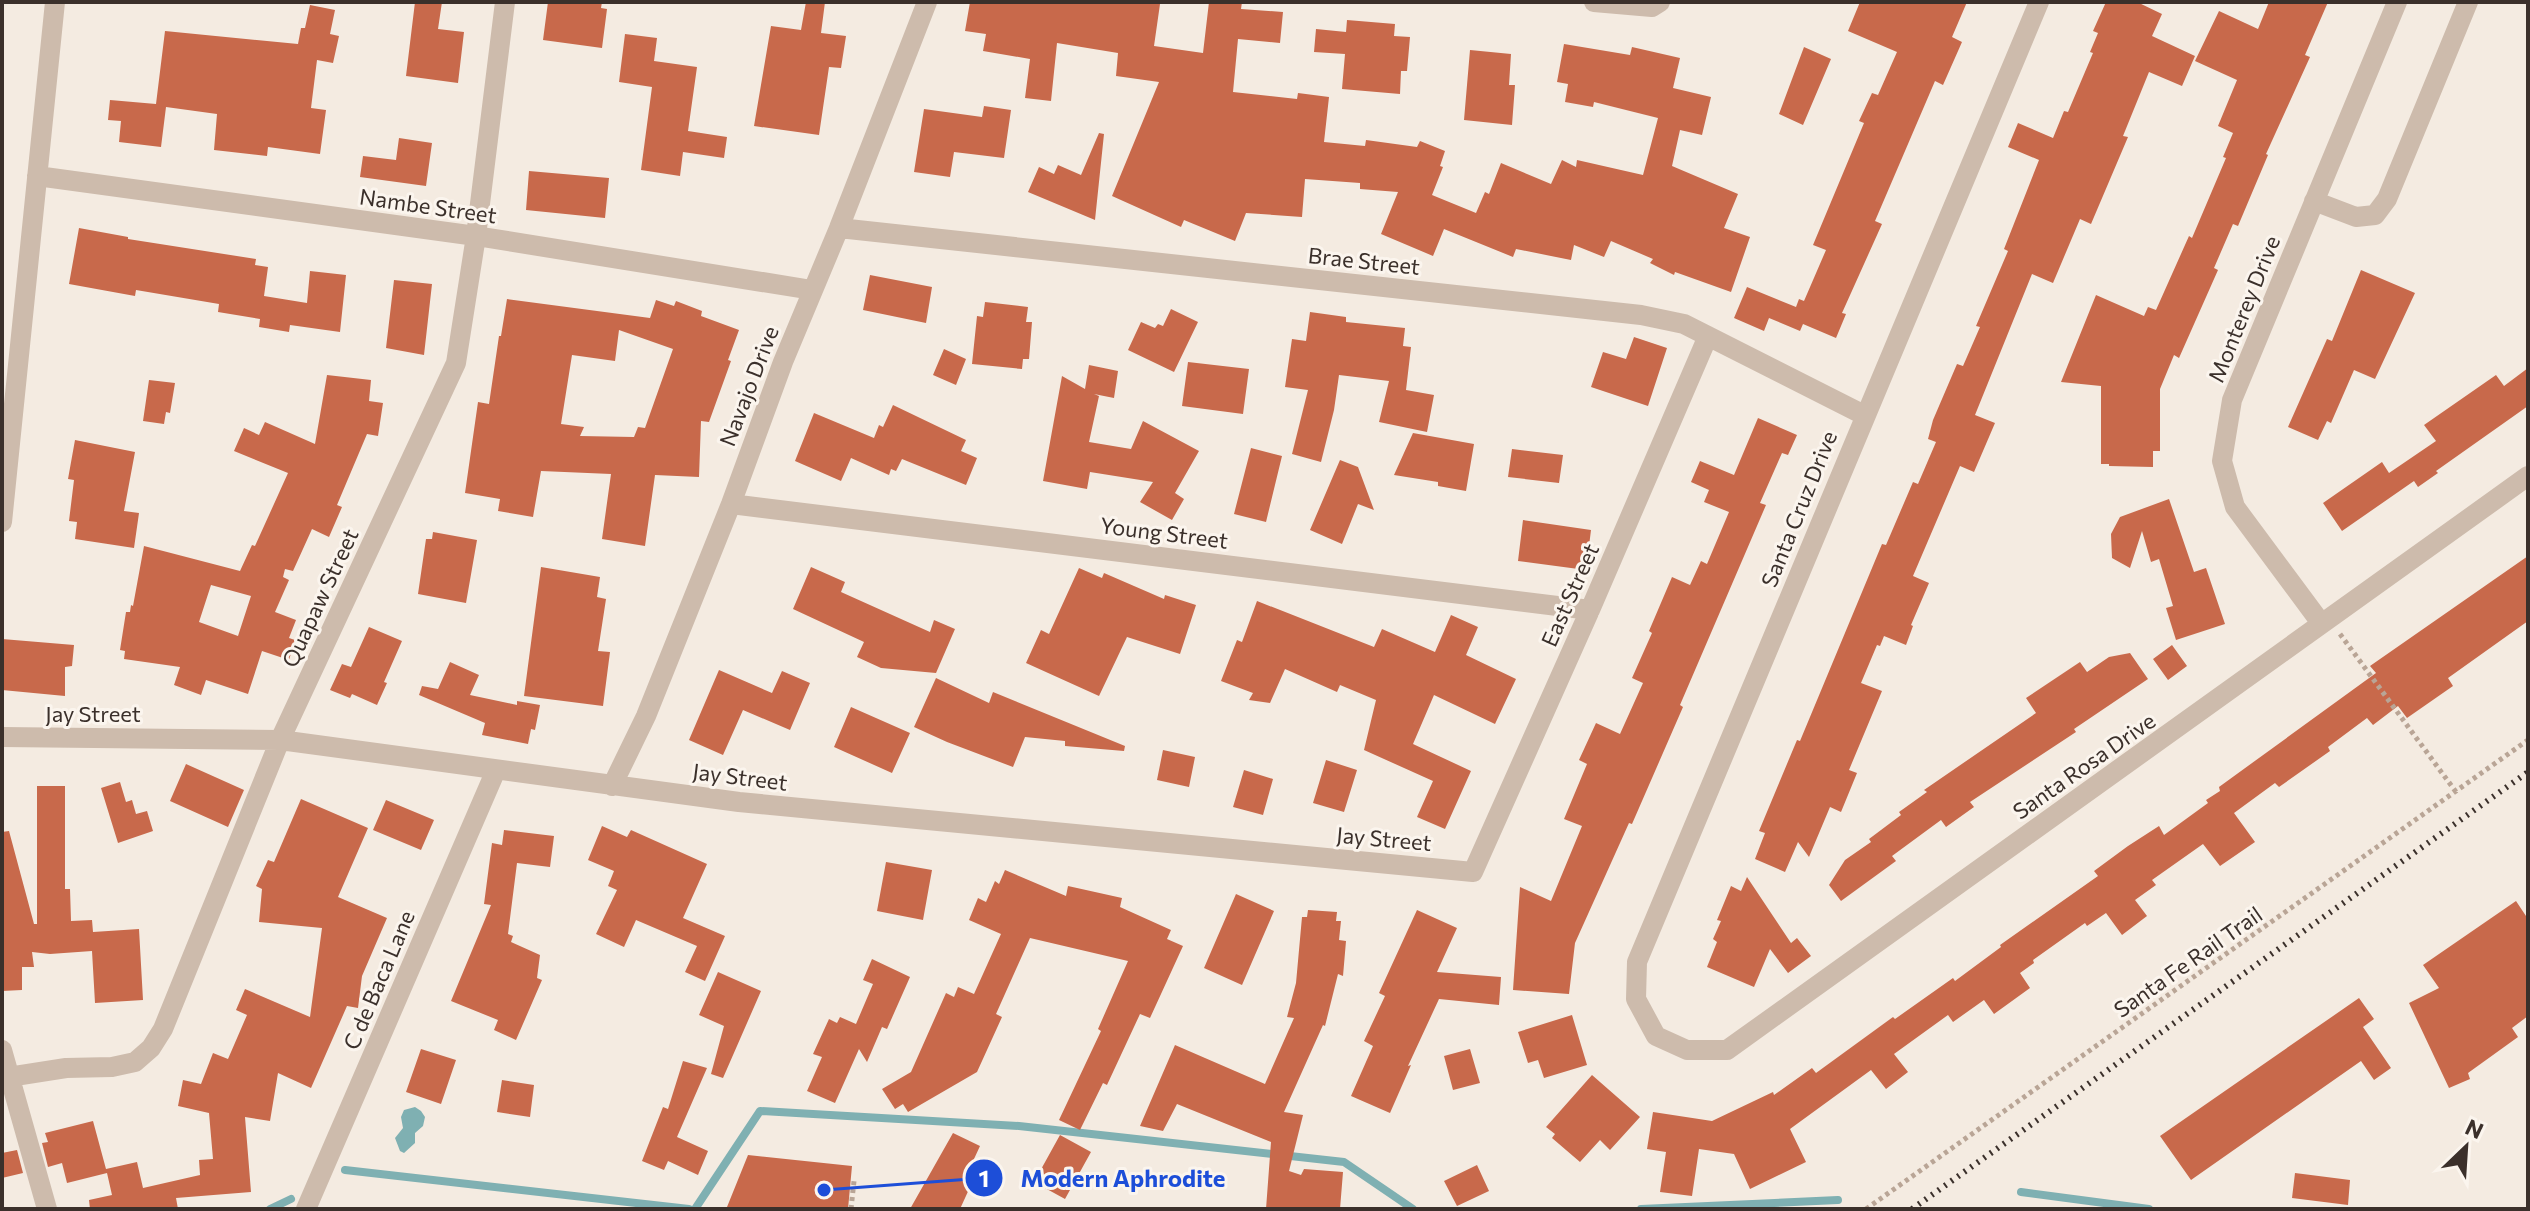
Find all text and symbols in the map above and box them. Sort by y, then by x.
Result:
street label: Nambe Street [358,183,498,228]
street label: Monterey Drive [2202,232,2285,386]
street label: Brae Street [1307,241,1421,280]
street label: Navajo Drive [713,322,784,450]
street label: Santa Cruz Drive [1755,427,1842,591]
street label: Young Street [1099,511,1230,554]
street label: Quapaw Street [276,524,363,671]
street label: East Street [1535,539,1604,651]
street label: Jay Street [45,700,141,727]
street label: Santa Rosa Drive [2007,706,2160,825]
street label: Jay Street [691,757,789,796]
street label: Jay Street [1335,821,1433,856]
street label: Santa Fe Rail Trail [2108,900,2267,1023]
street label: C de Baca Lane [337,906,420,1053]
north arrow [2426,1107,2506,1187]
text: N [2461,1113,2488,1144]
callout: Modern Aphrodite [964,1154,1241,1202]
text: 1 [979,1163,989,1192]
text: Modern Aphrodite [1020,1163,1226,1192]

